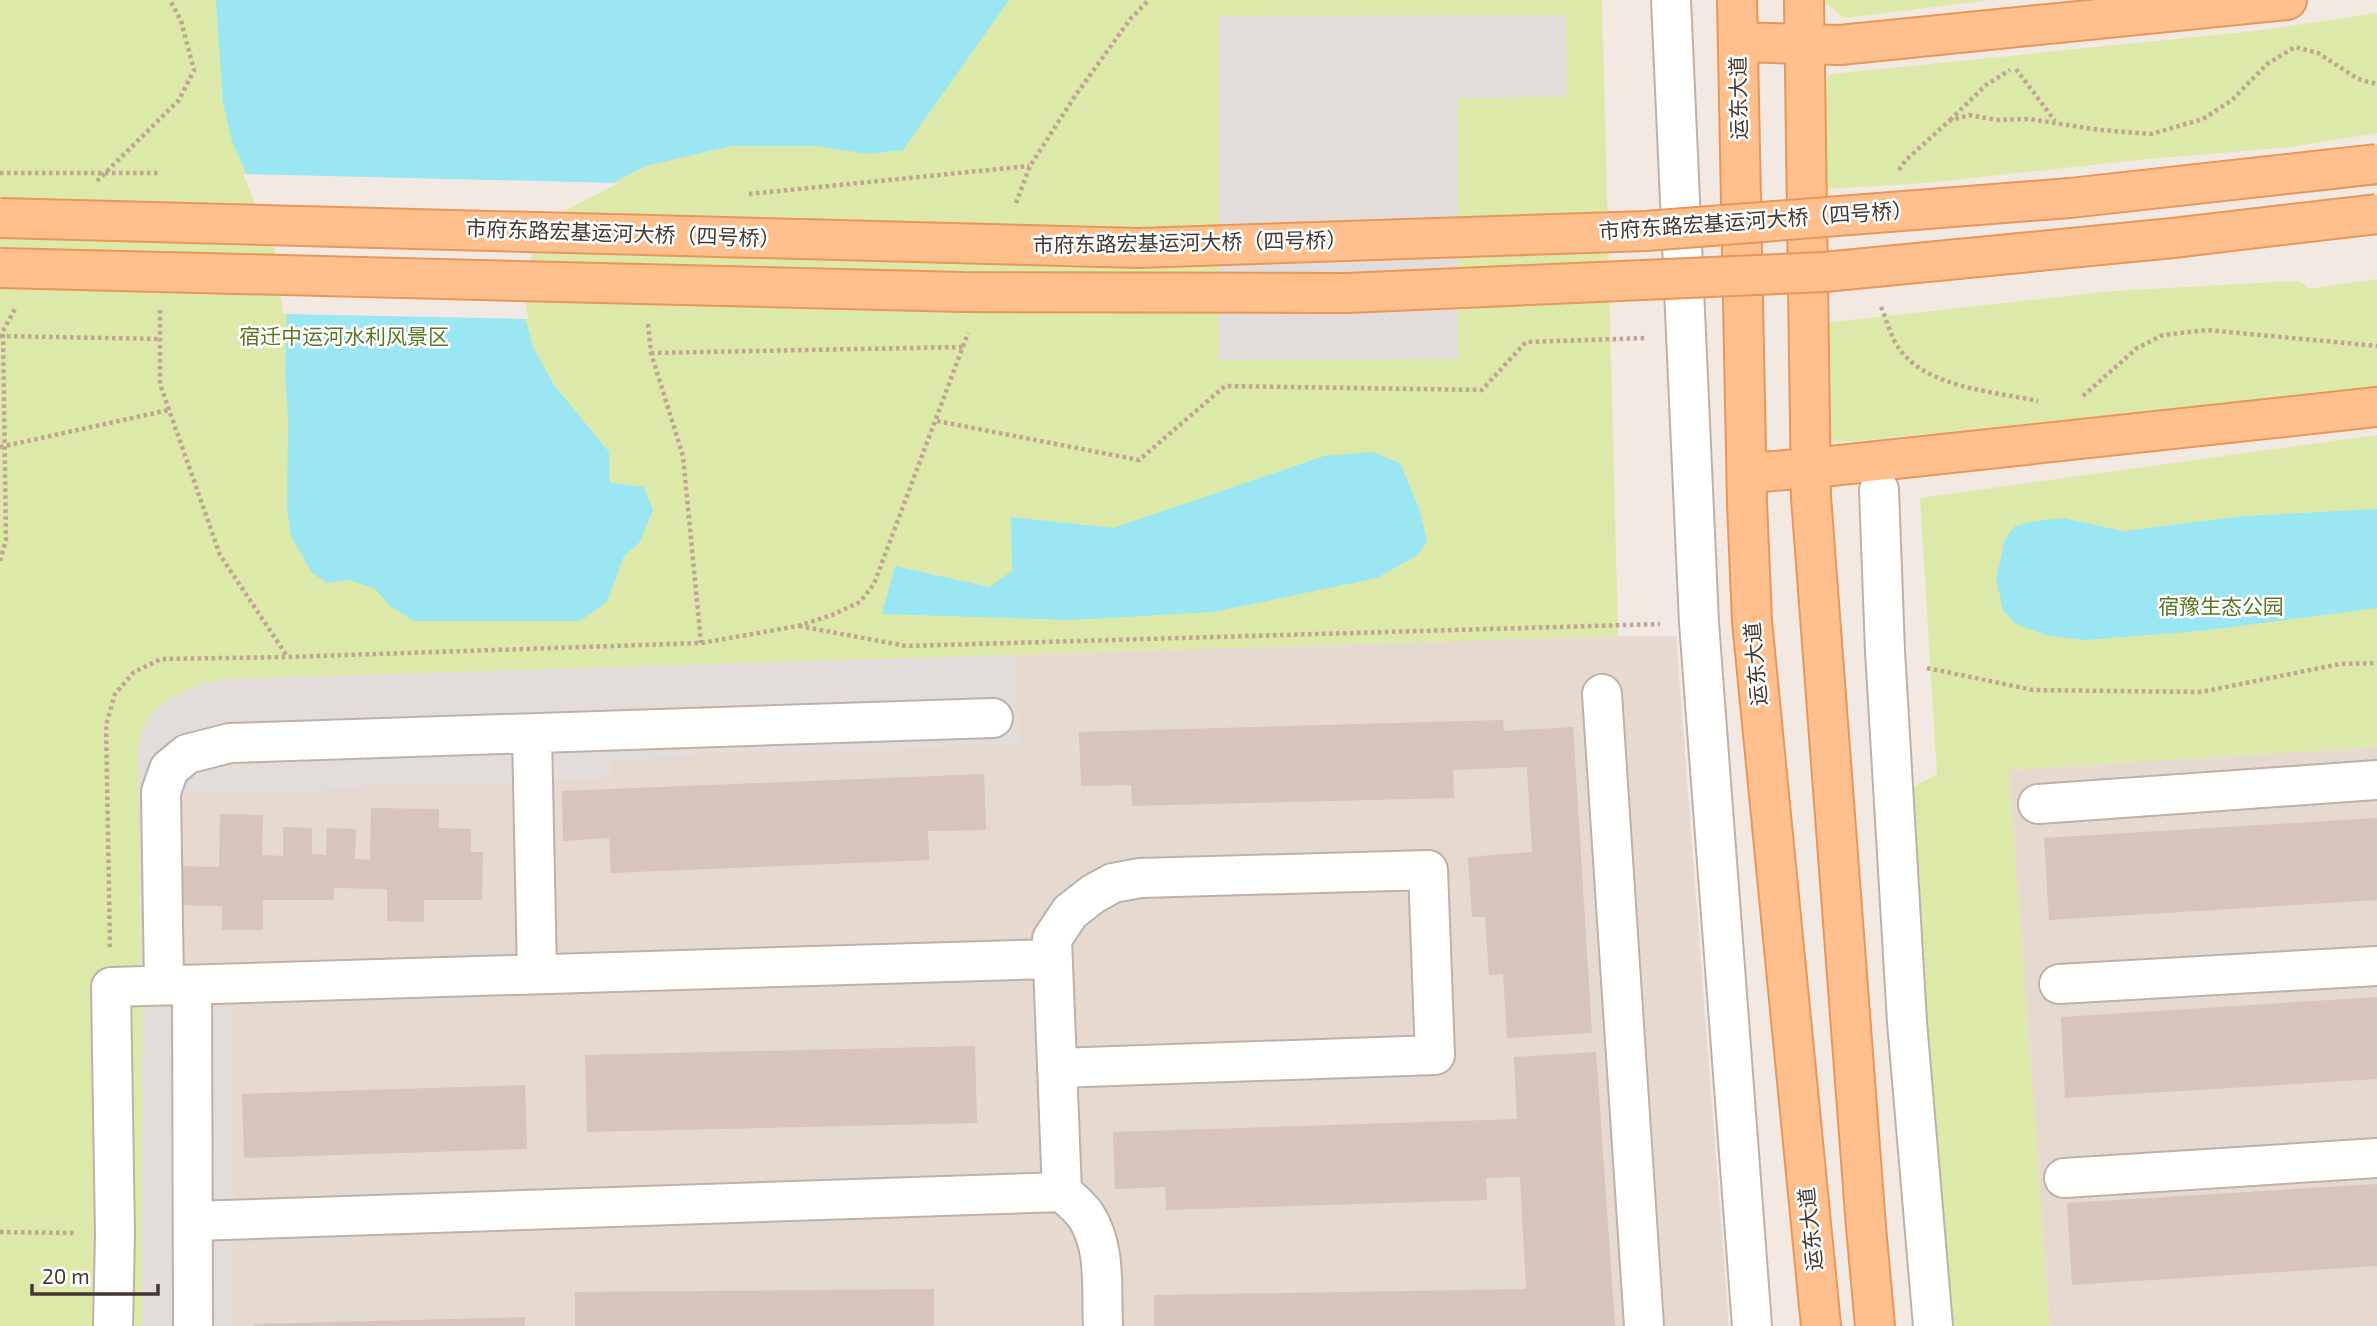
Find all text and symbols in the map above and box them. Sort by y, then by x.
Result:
street label: 运东大道 [1724,56,1751,140]
street label: 市府东路宏基运河大桥（四号桥） [1598,196,1914,243]
street label: 市府东路宏基运河大桥（四号桥） [465,215,781,250]
street label: 市府东路宏基运河大桥（四号桥） [1032,226,1348,257]
park label: 宿迁中运河水利风景区 [239,323,449,348]
park label: 宿豫生态公园 [2158,593,2284,618]
street label: 运东大道 [1738,621,1771,707]
street label: 运东大道 [1793,1186,1826,1272]
scale bar [32,1252,158,1296]
text: 20 m [42,1263,90,1288]

